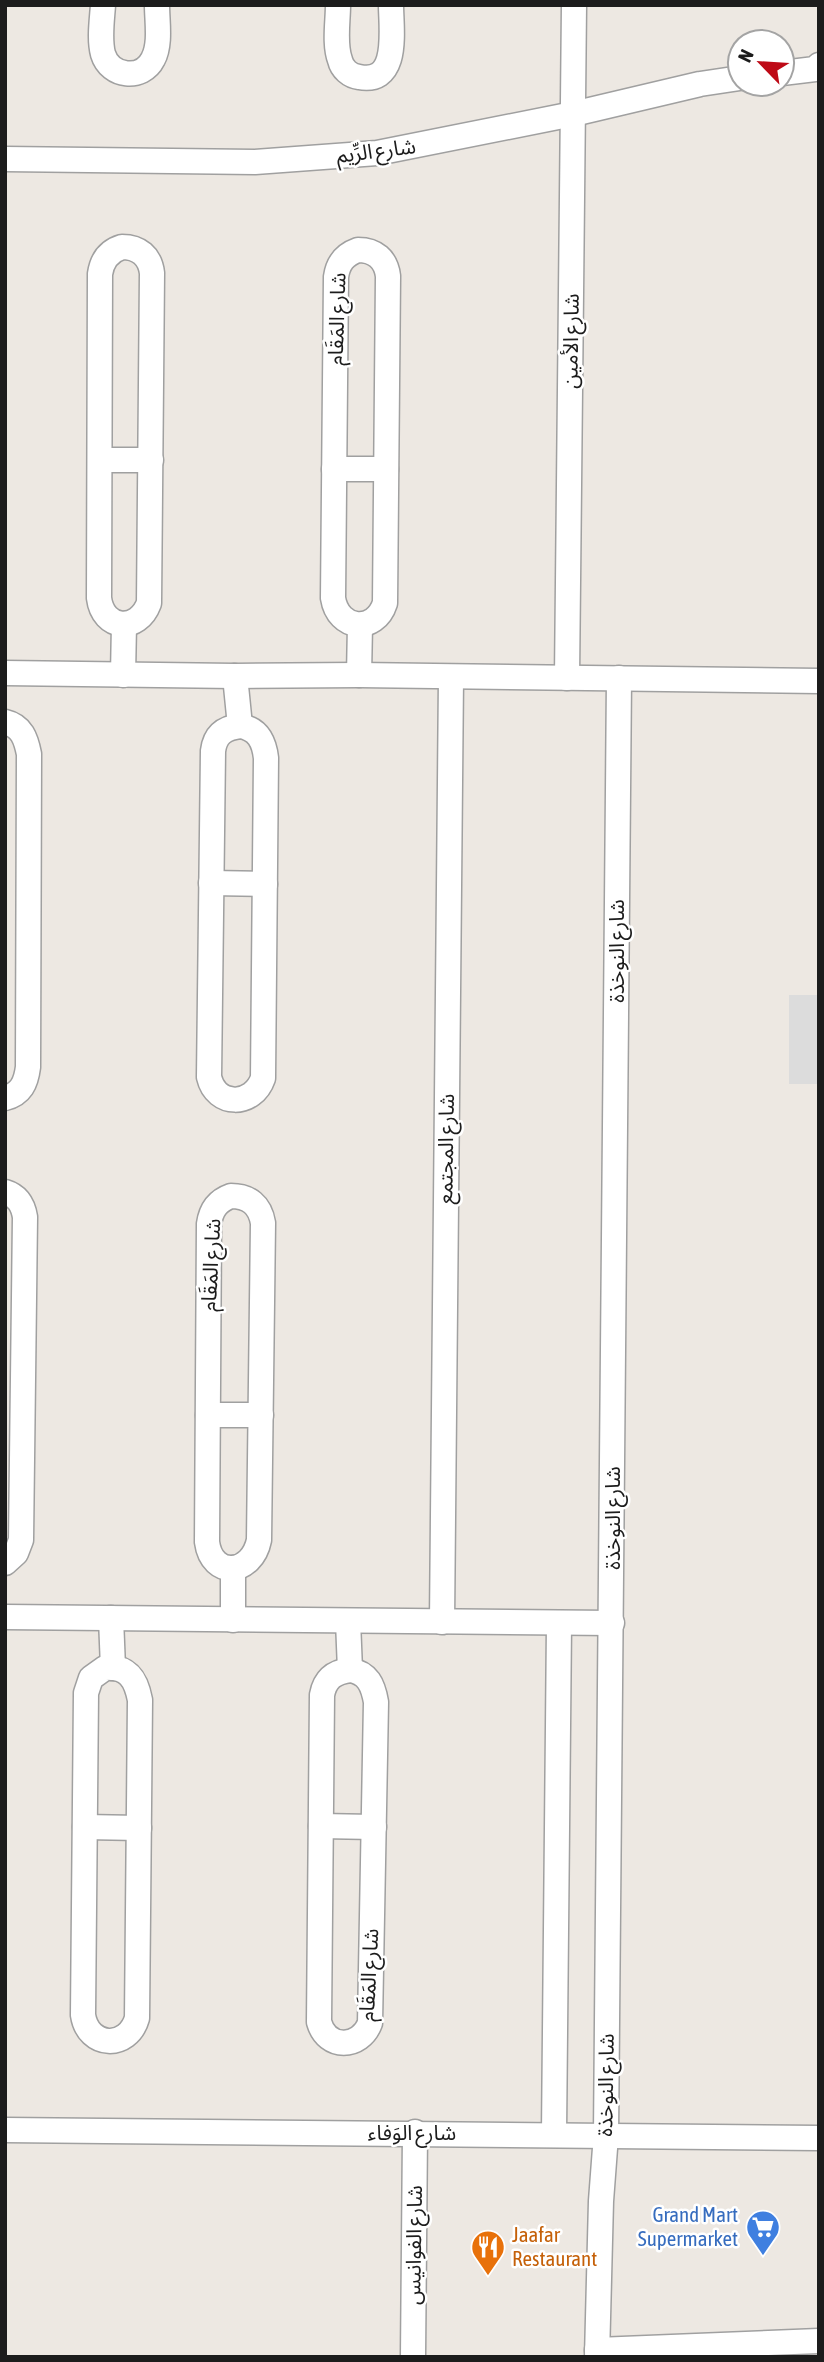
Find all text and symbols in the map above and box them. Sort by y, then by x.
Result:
north arrow [726,28,796,98]
text: N [733,46,758,66]
street label: شارع الرِّيم [335,133,418,171]
street label: شارع المَقَام [322,272,355,366]
street label: شارع الأمين [557,293,587,389]
street label: شارع النوخذة [604,899,632,1003]
street label: شارع المجتمع [432,1093,462,1205]
street label: شارع المَقَام [196,1218,229,1312]
street label: شارع النوخذة [600,1466,628,1570]
street label: شارع المَقَام [354,1928,387,2022]
street label: شارع النوخذة [592,2033,622,2137]
street label: شارع الوَفاء [368,2120,456,2148]
street label: شارع الفوانيس [400,2185,430,2305]
place label: Grand Mart Supermarket [638,2202,738,2250]
supermarket icon: Grand Mart Supermarket [744,2208,782,2257]
place label: Jaafar Restaurant [512,2222,597,2270]
restaurant icon: Jaafar Restaurant [469,2228,507,2277]

